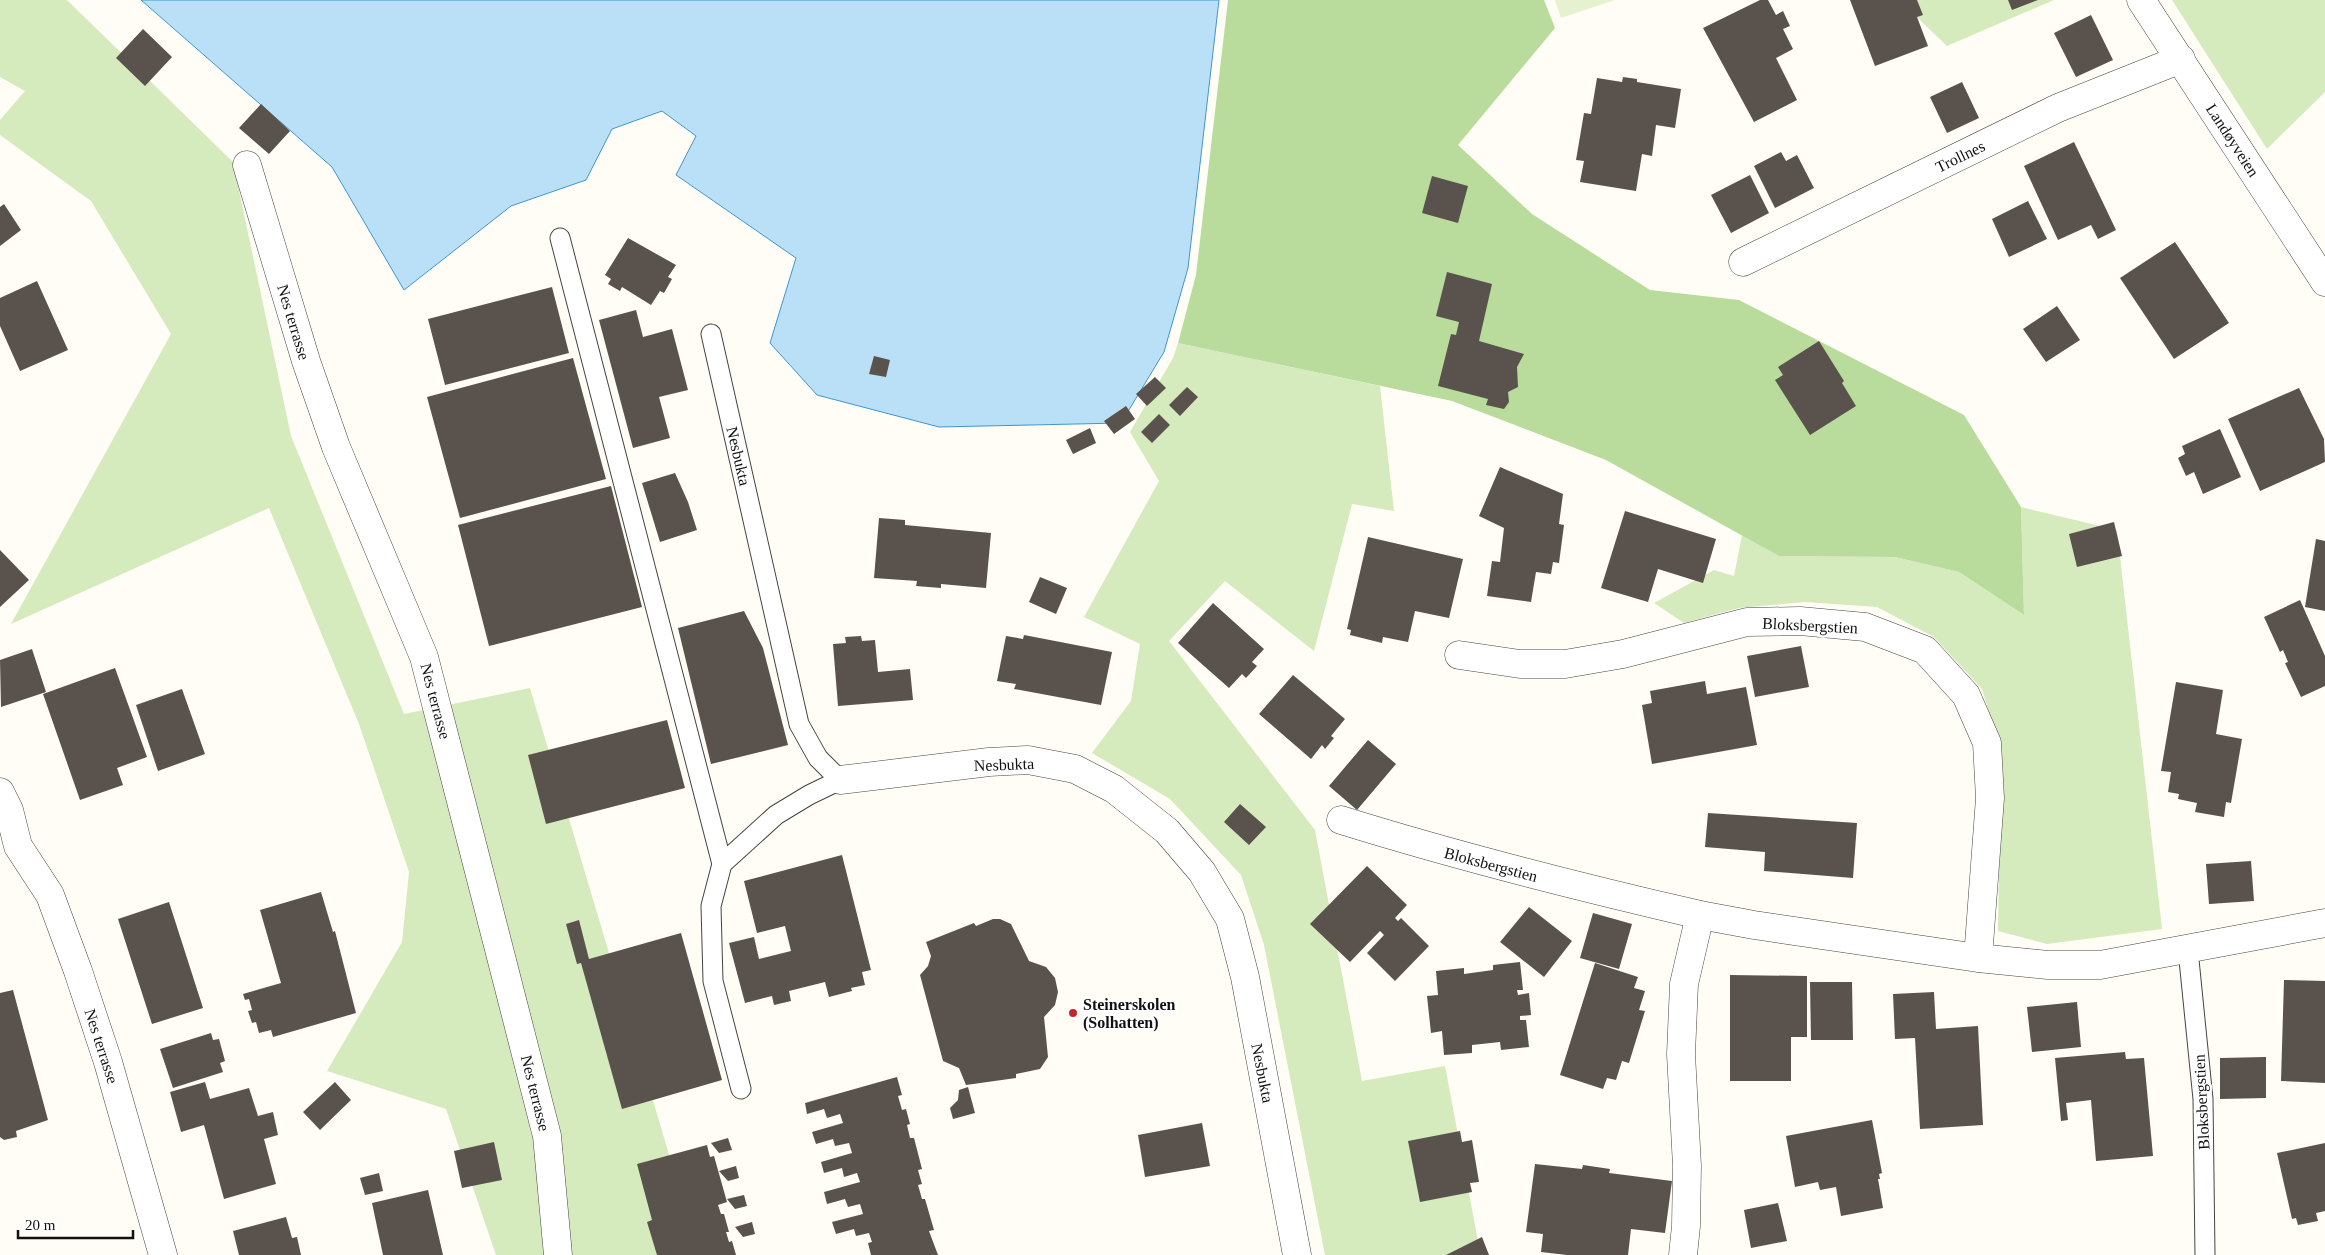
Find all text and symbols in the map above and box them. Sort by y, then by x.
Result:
street label: Landøyveien [2202,101,2262,180]
street label: Trollnes [1933,137,1988,176]
street label: Nes terrasse [274,282,313,362]
street label: Nesbukta [723,425,754,487]
street label: Bloksbergstien [1762,615,1858,637]
street label: Nes terrasse [417,661,454,741]
street label: Nesbukta [974,755,1035,774]
street label: Bloksbergstien [1442,844,1539,886]
place label: Steinerskolen (Solhatten) [1083,996,1176,1032]
street label: Nes terrasse [81,1007,122,1086]
marker: Steinerskolen (Solhatten) [1067,1007,1079,1019]
street label: Nesbukta [1248,1042,1277,1104]
street label: Nes terrasse [518,1053,553,1133]
street label: Bloksbergstien [2191,1054,2213,1150]
scale bar [18,1208,132,1240]
text: 20 m [25,1217,56,1233]

